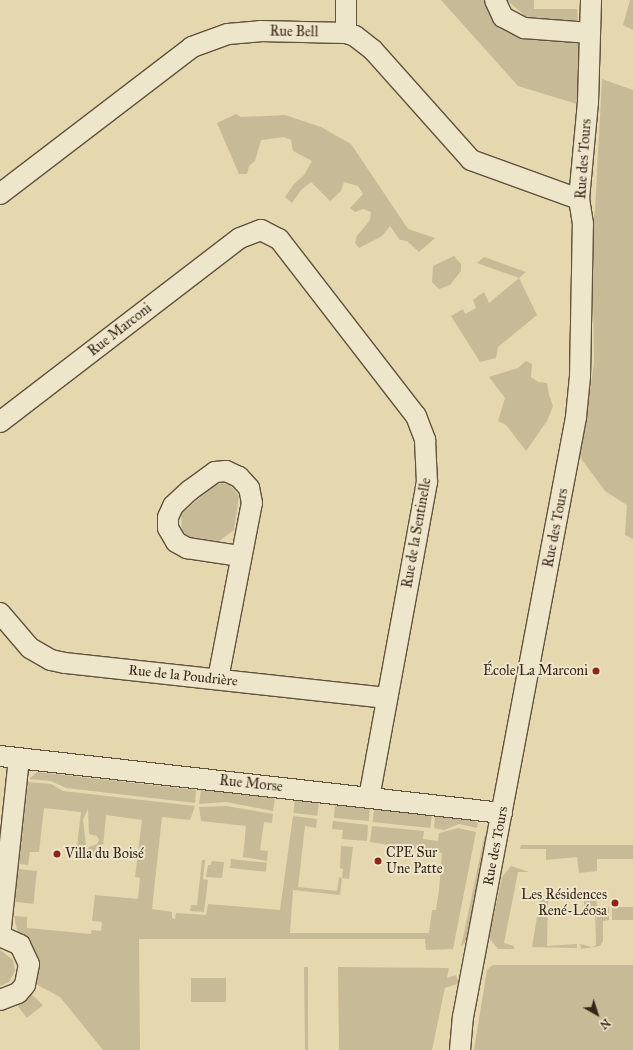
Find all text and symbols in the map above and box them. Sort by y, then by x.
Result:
street label: Rue Bell [270,23,318,41]
street label: Rue des Tours [573,118,595,200]
street label: Rue Marconi [85,300,155,360]
street label: Rue de la Sentinelle [399,477,435,589]
street label: Rue des Tours [540,487,572,569]
street label: Rue de la Poudrière [128,662,238,690]
place label: École La Marconi [483,663,588,679]
marker: École La Marconi [591,666,601,676]
street label: Rue Morse [218,772,284,796]
street label: Rue des Tours [480,805,512,887]
place label: CPE Sur Une Patte [386,845,443,878]
place label: Villa du Boisé [65,846,144,862]
marker: Villa du Boisé [52,849,62,859]
marker: CPE Sur Une Patte [373,856,383,866]
place label: Les Résidences René-Léosa [521,887,607,920]
marker: Les Résidences René-Léosa [610,898,620,908]
north arrow [577,994,617,1034]
text: N [597,1016,613,1032]

